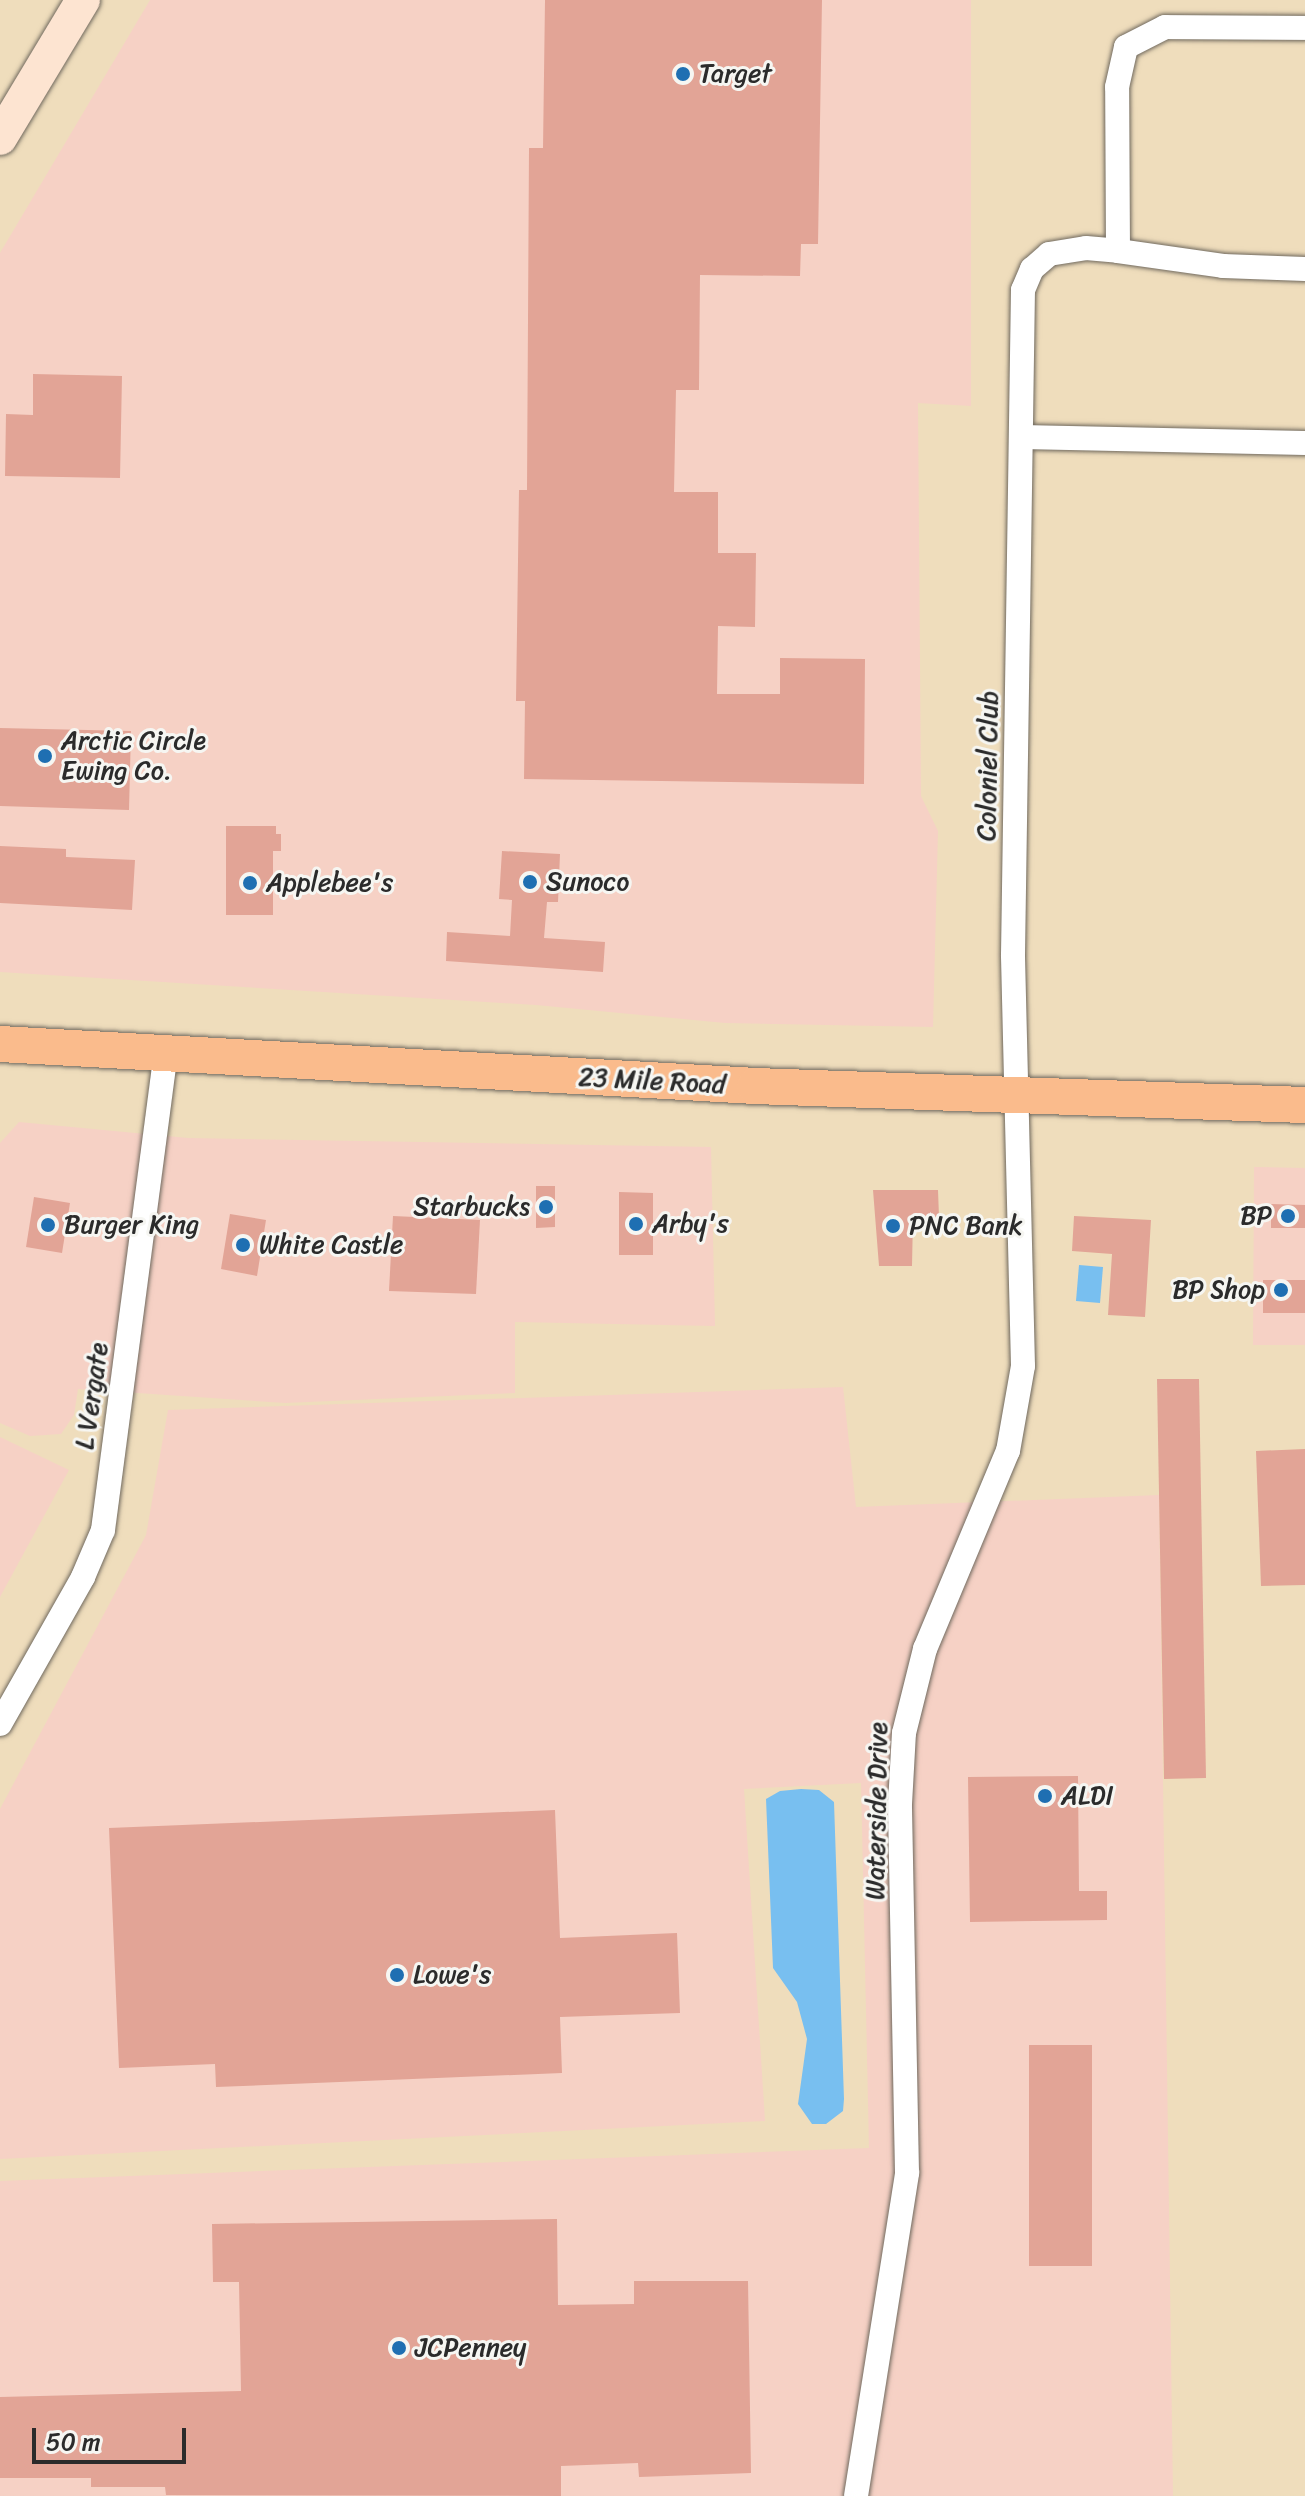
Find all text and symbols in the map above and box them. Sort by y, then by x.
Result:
place label: Target [699,58,772,90]
marker: Target [674,65,692,83]
street label: Coloniel Club [971,691,1005,841]
place label: Arctic Circle Ewing Co. [61,725,207,786]
marker: Arctic Circle Ewing Co. [36,747,54,765]
place label: Sunoco [546,866,629,898]
place label: Applebee's [266,867,393,899]
marker: Sunoco [521,873,539,891]
marker: Applebee's [241,874,259,892]
street label: 23 Mile Road [577,1062,727,1100]
place label: Starbucks [413,1191,530,1223]
marker: Starbucks [537,1198,555,1216]
place label: BP [1240,1200,1272,1232]
marker: BP [1279,1207,1297,1225]
place label: Arby's [652,1208,729,1240]
place label: Burger King [64,1209,199,1241]
place label: PNC Bank [909,1210,1023,1242]
marker: Arby's [627,1215,645,1233]
marker: Burger King [39,1216,57,1234]
marker: PNC Bank [884,1217,902,1235]
place label: White Castle [259,1229,405,1261]
marker: White Castle [234,1236,252,1254]
place label: BP Shop [1170,1274,1265,1306]
marker: BP Shop [1272,1281,1290,1299]
street label: L Vergate [69,1342,115,1450]
street label: Waterside Drive [860,1721,894,1901]
place label: ALDI [1061,1780,1114,1812]
marker: ALDI [1036,1787,1054,1805]
place label: Lowe's [413,1959,491,1991]
marker: Lowe's [388,1966,406,1984]
place label: JCPenney [415,2332,526,2364]
marker: JCPenney [390,2339,408,2357]
scale bar [36,2412,190,2462]
text: 50 m [46,2421,101,2463]

